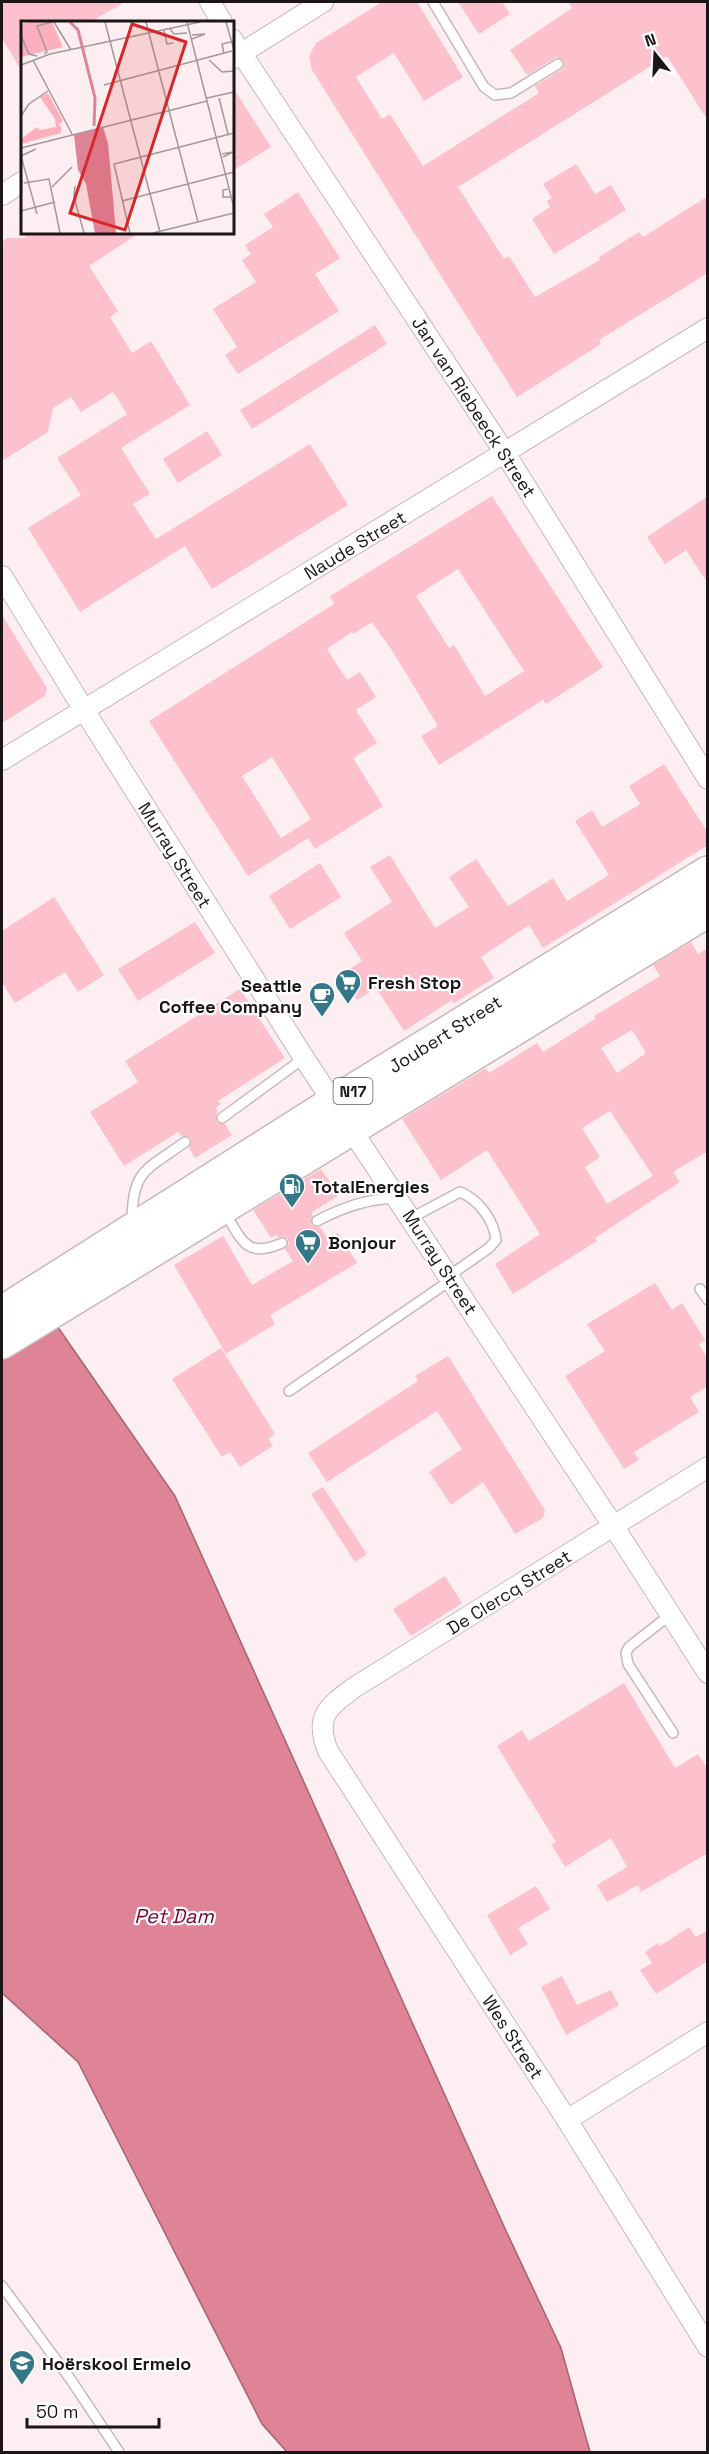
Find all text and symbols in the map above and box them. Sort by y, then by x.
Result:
inset map [21,21,234,234]
north arrow [625,24,685,84]
text: N [642,29,659,52]
street label: Jan van Riebeeck Street [407,312,541,502]
street label: Naude Street [300,506,410,584]
street label: Murray Street [133,798,217,912]
supermarket icon: Fresh Stop [333,967,363,1005]
place label: Fresh Stop [368,971,461,994]
place label: Seattle Coffee Company [159,974,302,1018]
cafe icon: Seattle Coffee Company [307,980,337,1018]
street label: Joubert Street [384,990,506,1078]
road number: N17 [334,1078,372,1104]
fuel station icon: TotalEnergies [277,1171,307,1209]
place label: TotalEnergies [312,1175,429,1198]
street label: Murray Street [398,1205,482,1319]
supermarket icon: Bonjour [293,1227,323,1265]
place label: Bonjour [328,1231,396,1254]
street label: De Clercq Street [443,1545,575,1639]
water label: Pet Dam [134,1903,215,1929]
street label: Wes Street [477,1991,549,2083]
school or university icon: Hoërskool Ermelo [7,2348,37,2386]
place label: Hoërskool Ermelo [42,2352,191,2375]
scale bar [27,2391,159,2429]
text: 50 m [36,2400,78,2423]

